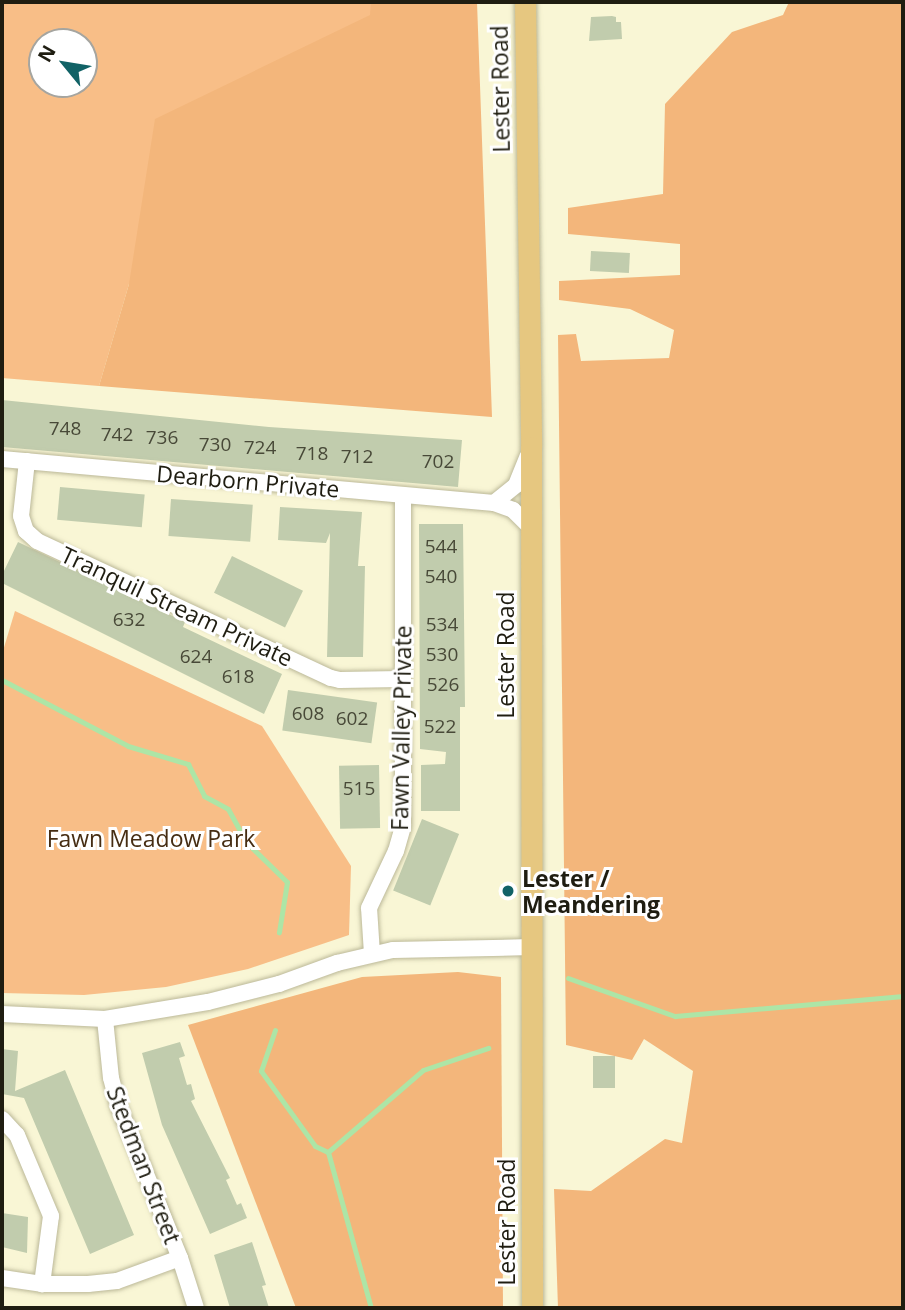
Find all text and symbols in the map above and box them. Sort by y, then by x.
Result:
street label: Lester Road [485,25,515,153]
north arrow [28,28,98,98]
text: N [31,40,62,67]
house number: 748 [49,418,81,440]
house number: 742 [101,424,133,446]
house number: 736 [146,427,178,449]
house number: 730 [199,434,231,456]
house number: 724 [244,437,276,459]
house number: 718 [296,443,328,465]
house number: 712 [341,446,373,468]
house number: 702 [422,451,454,473]
street label: Dearborn Private [155,459,341,503]
house number: 544 [425,536,457,558]
street label: Tranquil Stream Private [57,540,297,672]
house number: 540 [425,566,457,588]
street label: Lester Road [491,591,519,719]
house number: 632 [113,609,145,631]
house number: 534 [426,614,458,636]
street label: Fawn Valley Private [385,625,417,831]
house number: 530 [426,644,458,666]
house number: 624 [180,646,212,668]
house number: 618 [222,666,254,688]
house number: 526 [427,674,459,696]
house number: 608 [292,703,324,725]
house number: 602 [336,708,368,730]
house number: 522 [424,716,456,738]
house number: 515 [343,778,375,800]
park label: Fawn Meadow Park [47,824,255,852]
place label: Lester / Meandering [522,864,660,918]
marker: Lester / Meandering [500,883,516,899]
street label: Stedman Street [101,1082,187,1248]
street label: Lester Road [492,1158,520,1286]

